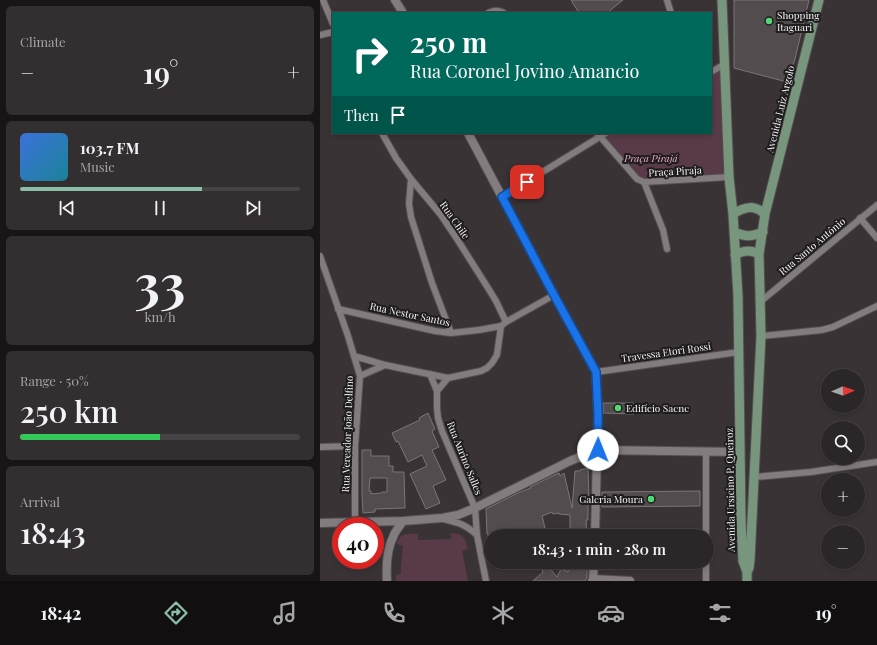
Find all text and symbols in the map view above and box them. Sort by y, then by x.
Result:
place label: Shopping Itaguari [777,8,820,34]
marker: Shopping Itaguari [764,16,774,26]
text: 250 m [410,23,487,60]
icon: right [344,28,396,80]
text: Climate [20,33,66,50]
text: 19° [143,52,179,92]
text: − [20,57,34,87]
text: + [287,57,300,87]
text: Rua Coronel Jovino Amancio [410,59,639,83]
street label: Avenida Luiz Argolo [762,63,798,155]
icon: arrive [387,104,409,126]
text: Then [344,105,379,125]
text: 103.7 FM [80,138,139,158]
park label: Praça Pirajá [623,151,678,165]
text: Music [80,158,115,175]
street label: Praça Piraja [648,163,702,179]
pin [510,165,544,199]
icon: arrive [516,171,538,193]
icon: previous [56,197,78,219]
icon: pause [149,197,171,219]
icon: next [242,197,264,219]
street label: Rua Chile [437,198,473,242]
street label: Rua Santo Antônio [776,214,849,278]
text: 33 [135,247,185,316]
street label: Rua Nestor Santos [369,299,451,329]
text: km/h [144,308,176,325]
street label: Travessa Etori Rossi [620,339,712,365]
north arrow [821,369,865,413]
map controls [821,369,865,569]
text: Range · 50% [20,372,89,389]
street label: Rua Vereador João Delfino [338,375,356,493]
text: 250 km [20,391,118,431]
place label: Edifício Saene [626,401,689,415]
marker: Edifício Saene [613,403,623,413]
street label: Rua Aurino Salles [444,419,486,497]
button: search [821,421,865,465]
street label: Avenida Ursicino P. Queiroz [722,427,738,553]
position arrow [577,429,619,471]
button: + [821,473,865,517]
place label: Galeria Moura [579,492,643,506]
text: Arrival [20,493,60,510]
marker: Galeria Moura [646,494,656,504]
text: 18:43 [20,512,85,552]
speed limit sign: 40 [332,517,384,569]
button: − [821,525,865,569]
text: 18:43 · 1 min · 280 m [532,539,666,559]
icon: directions [162,599,190,627]
icon: music [271,599,299,627]
icon: phone [380,599,408,627]
icon: climate [489,599,517,627]
icon: car [597,599,625,627]
icon: filters [706,599,734,627]
text: 18:42 [40,601,82,625]
text: 19° [815,601,837,625]

